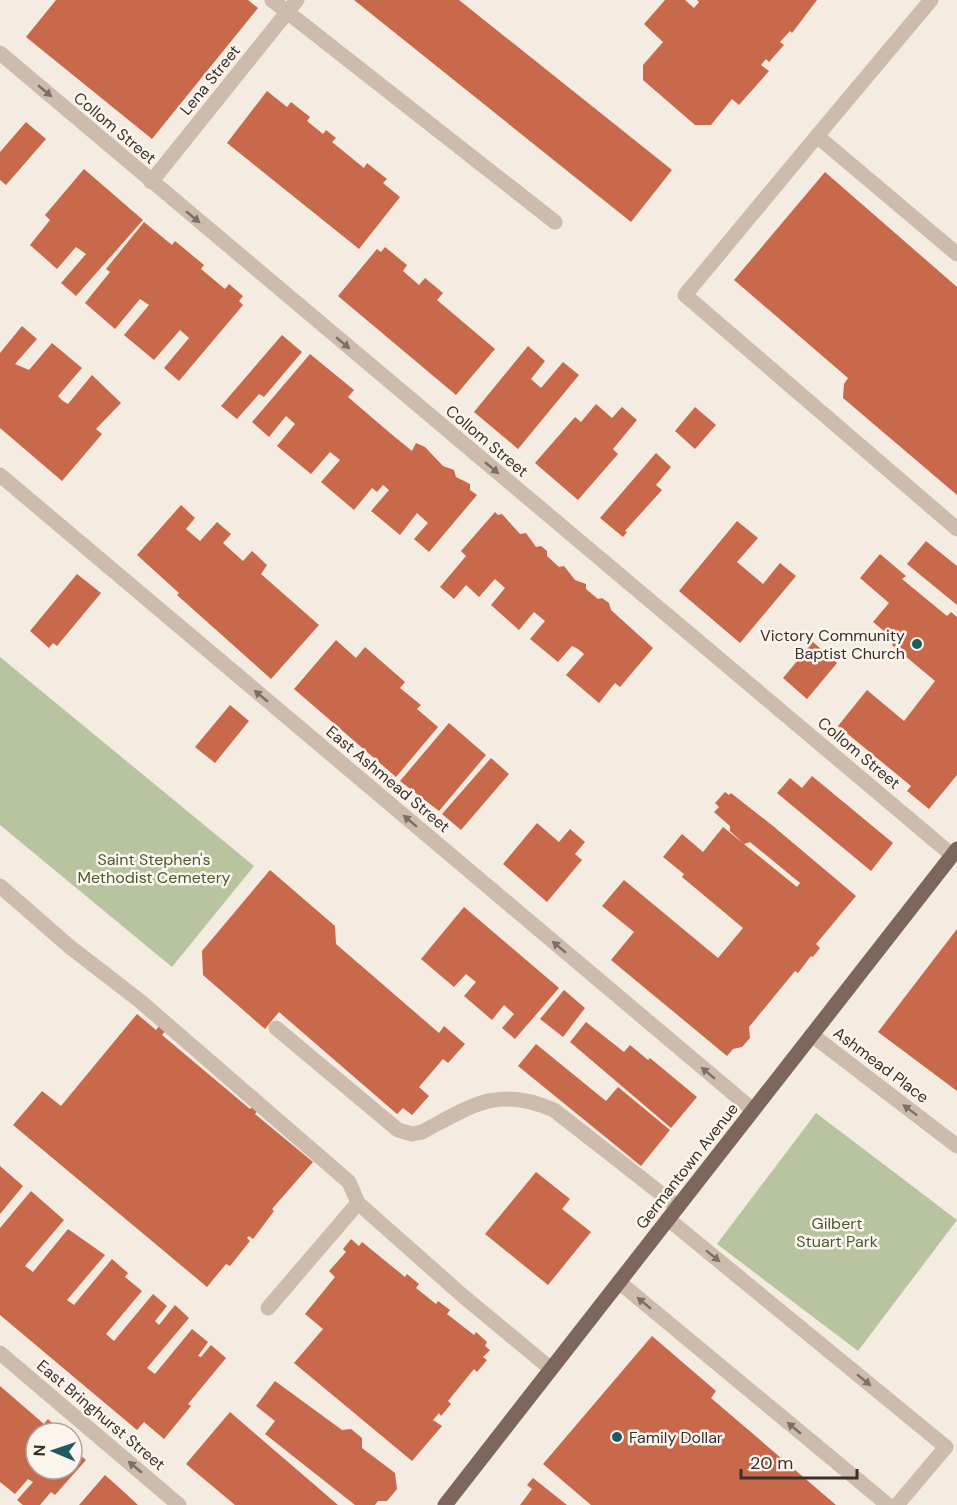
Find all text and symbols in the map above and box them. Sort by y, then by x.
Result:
street label: Lena Street [175,40,245,120]
one-way arrow [37,84,52,97]
street label: Collom Street [69,87,161,169]
one-way arrow [185,211,201,224]
one-way arrow [335,336,350,349]
street label: Collom Street [441,400,533,482]
one-way arrow [484,461,499,474]
place label: Victory Community Baptist Church [760,625,905,664]
marker: Victory Community Baptist Church [910,637,924,651]
one-way arrow [253,689,269,702]
street label: Collom Street [813,712,905,794]
street label: East Ashmead Street [322,721,454,837]
one-way arrow [403,815,418,828]
park label: Saint Stephen's Methodist Cemetery [78,849,231,888]
one-way arrow [552,941,567,954]
street label: Ashmead Place [829,1022,933,1108]
one-way arrow [700,1066,716,1079]
street label: Germantown Avenue [631,1099,743,1233]
one-way arrow [903,1104,919,1116]
park label: Gilbert Stuart Park [796,1213,878,1252]
one-way arrow [705,1249,720,1262]
one-way arrow [637,1297,652,1310]
street label: East Bringhurst Street [32,1355,170,1475]
one-way arrow [856,1373,871,1386]
north arrow [24,1421,84,1481]
one-way arrow [786,1421,802,1434]
place label: Family Dollar [629,1427,723,1448]
marker: Family Dollar [610,1430,624,1444]
scale bar [741,1442,856,1480]
text: N [29,1444,50,1457]
text: 20 m [750,1451,793,1475]
one-way arrow [128,1461,143,1474]

